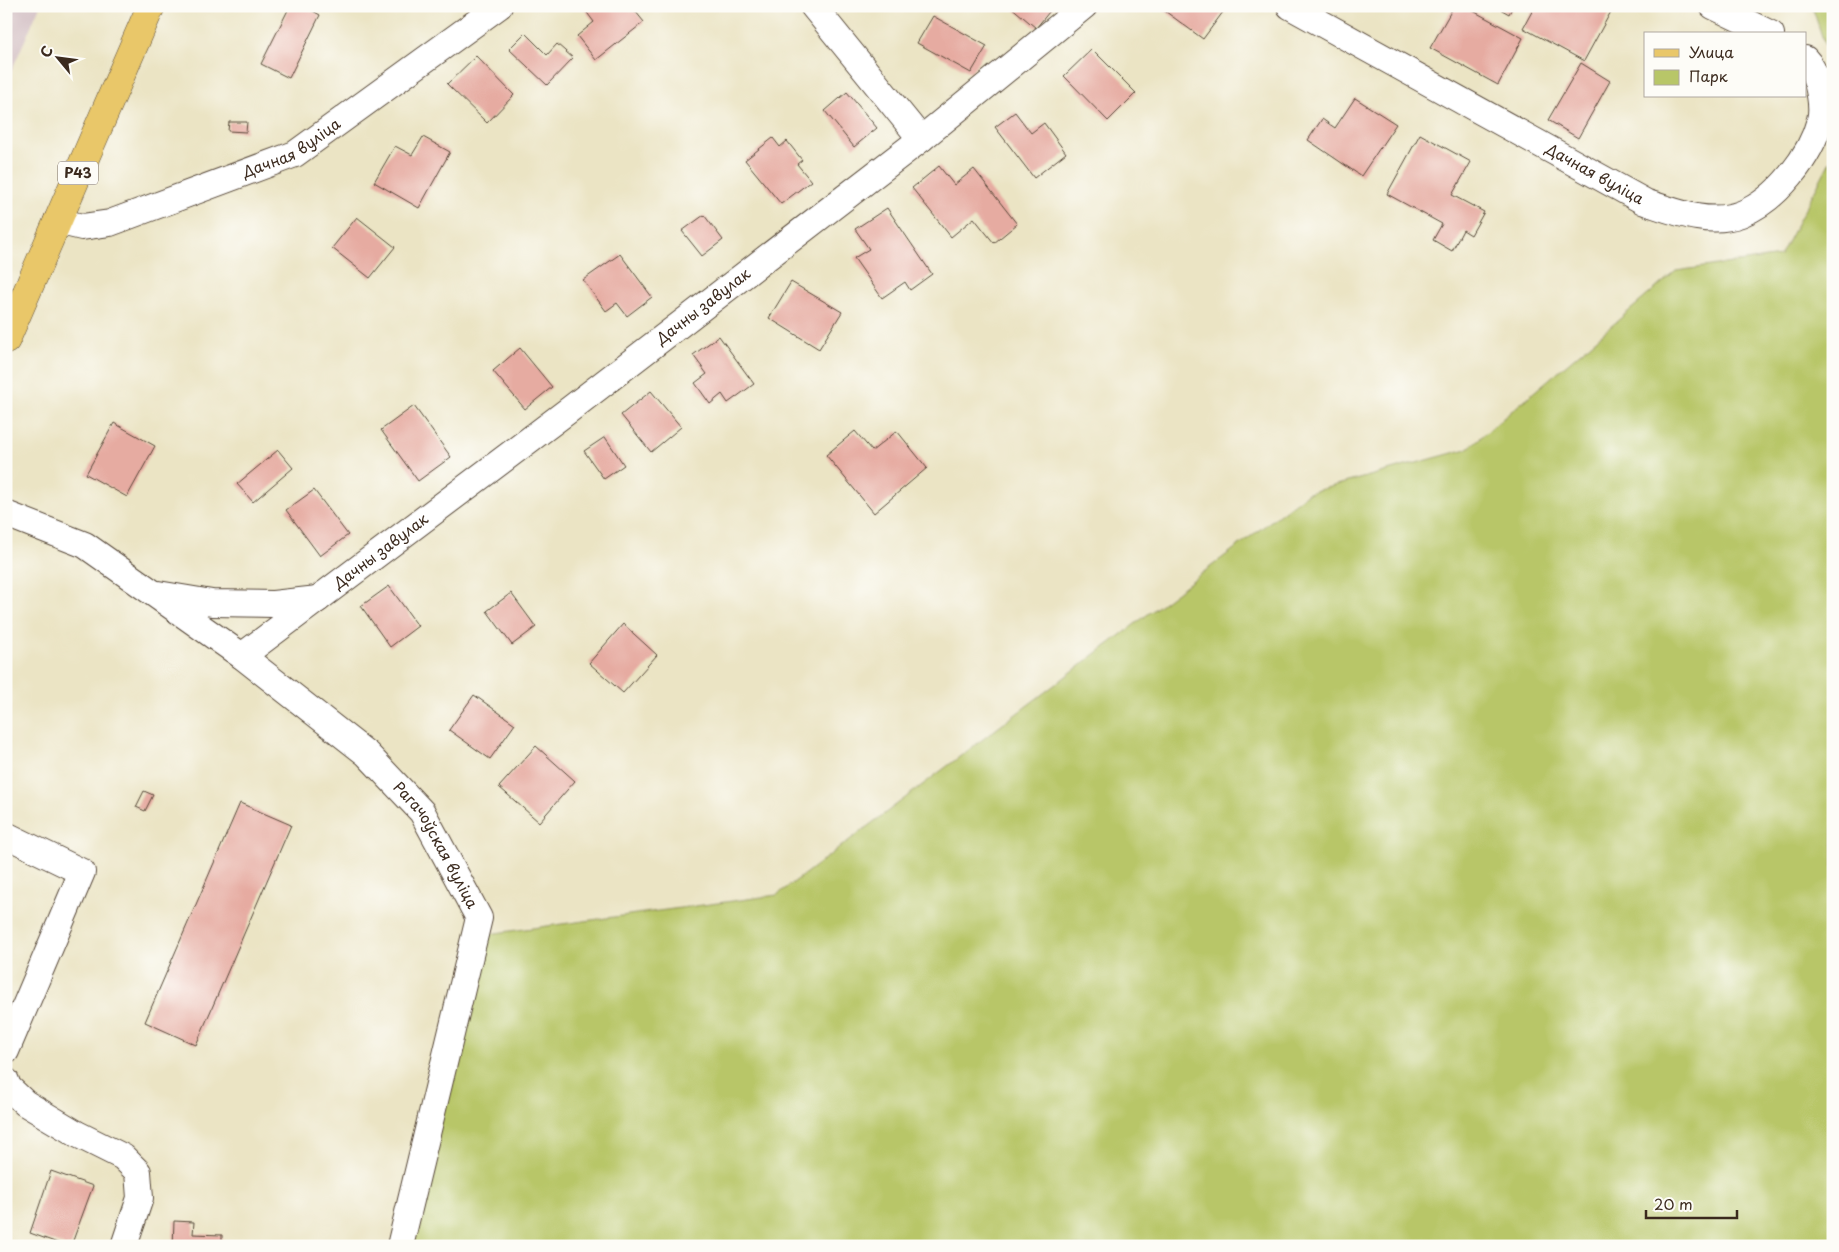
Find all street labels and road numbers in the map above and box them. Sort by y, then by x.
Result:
street label: Дачная вуліца [238,111,345,183]
street label: Дачная вуліца [1541,136,1649,210]
road number: Р43 [58,162,98,184]
street label: Дачны завулак [650,261,755,350]
street label: Дачны завулак [327,507,432,594]
street label: Рагачоўская вуліца [389,776,485,913]

